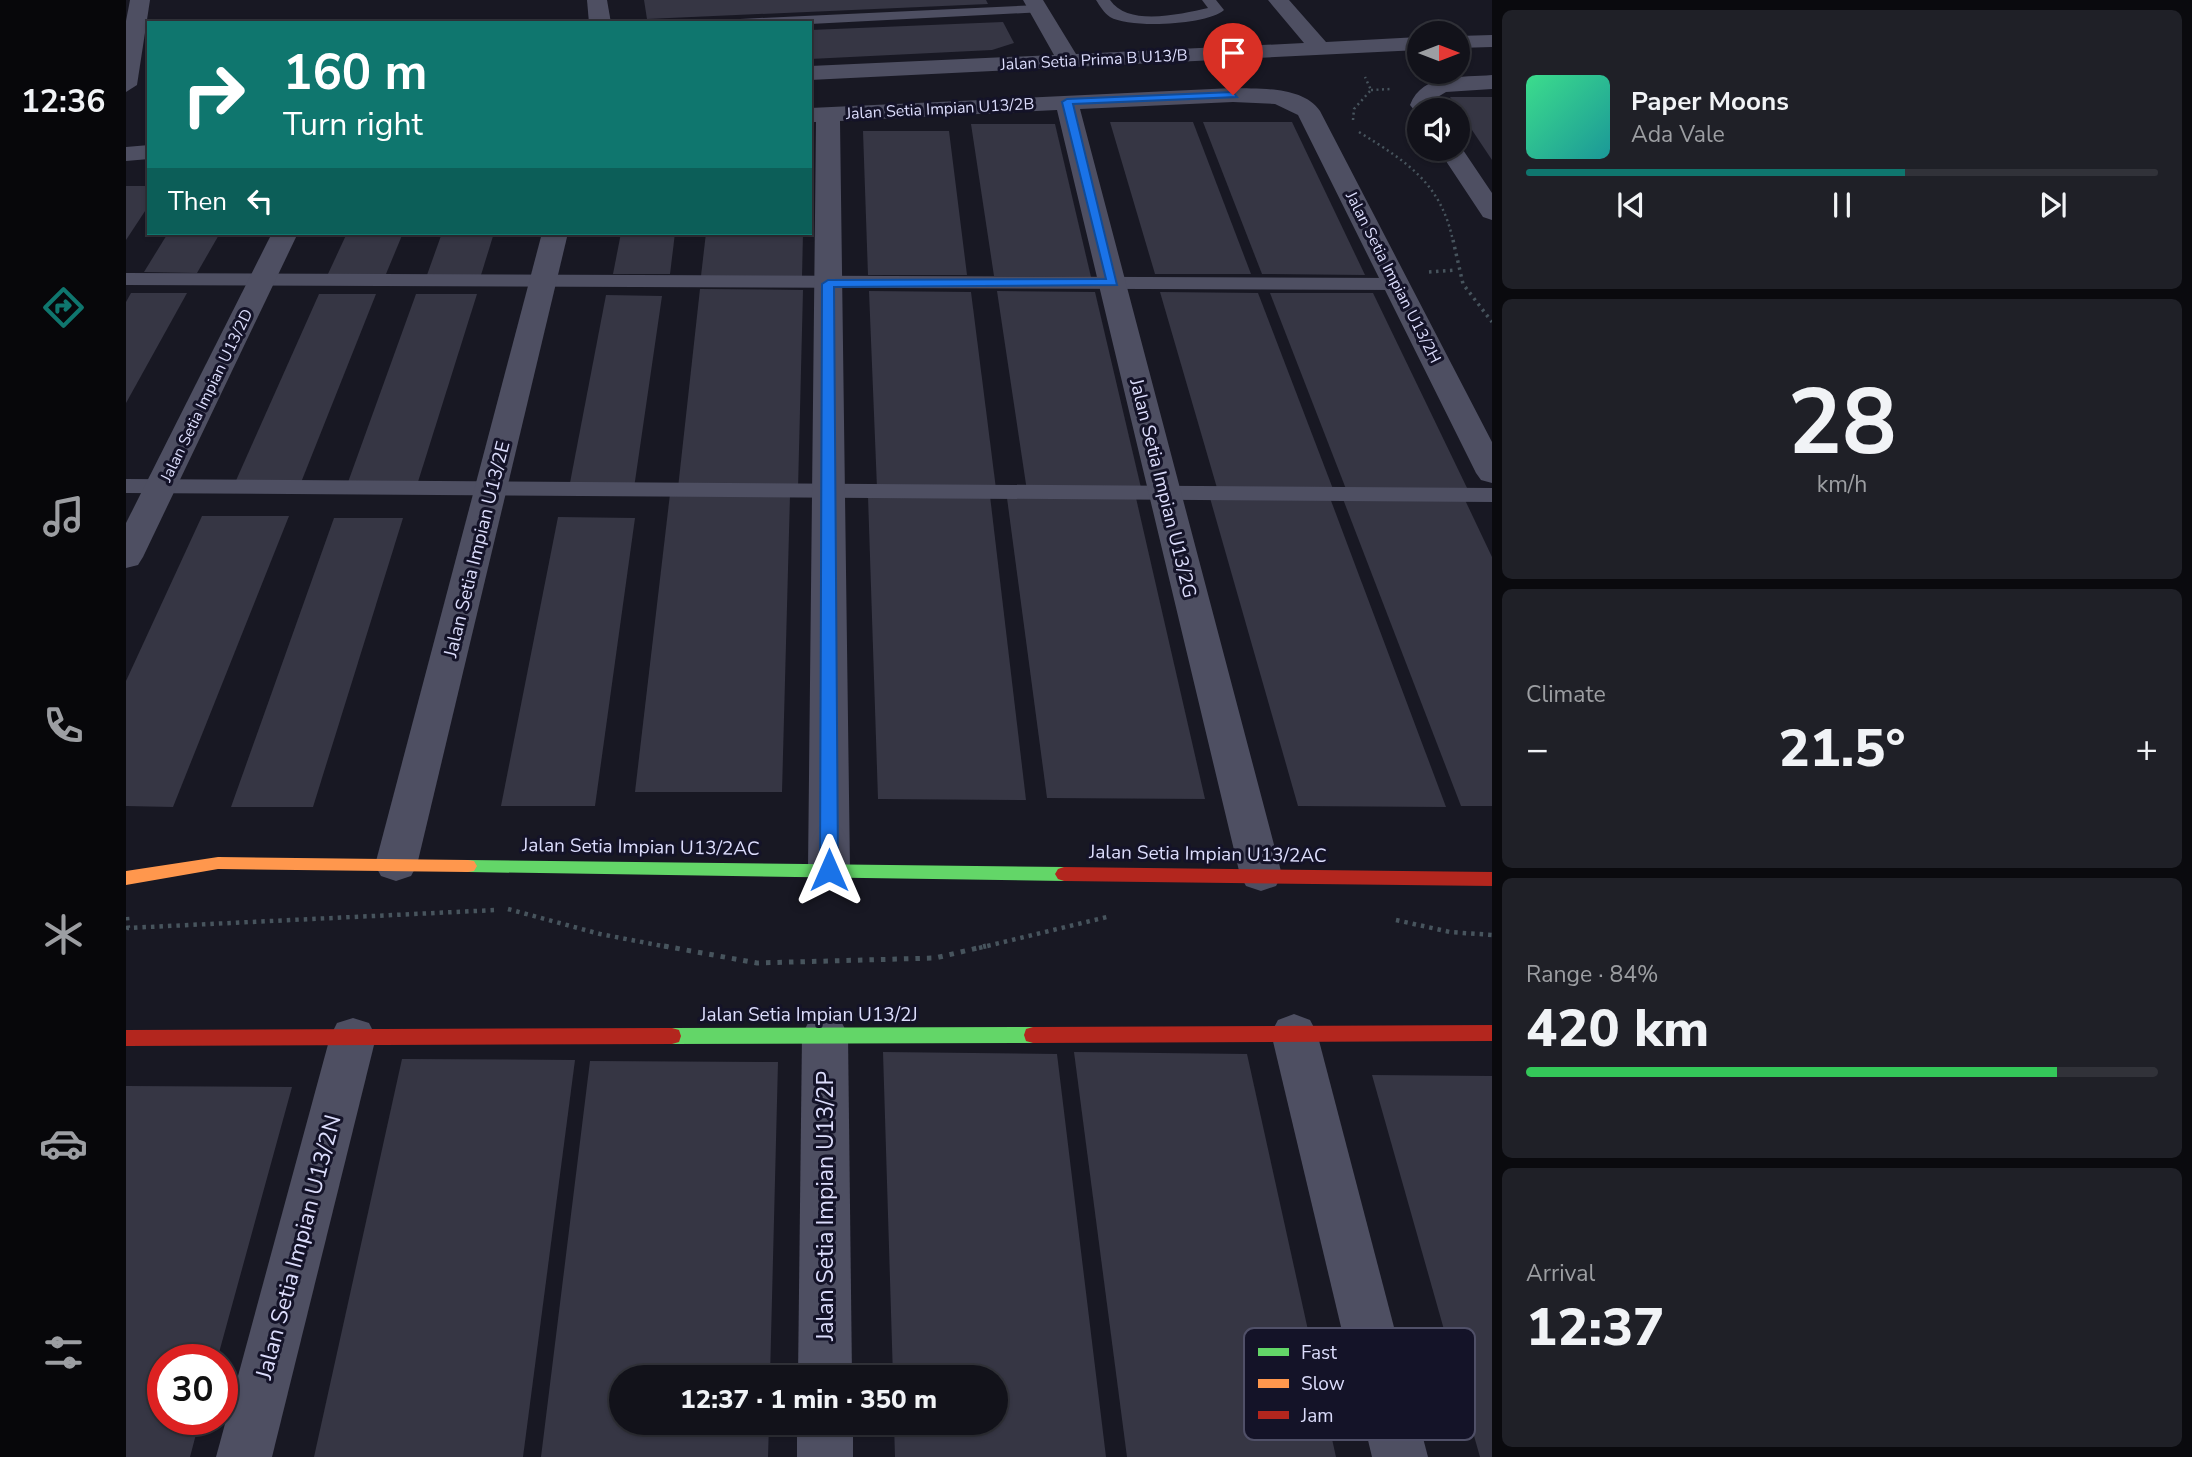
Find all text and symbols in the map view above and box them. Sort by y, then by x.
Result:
north arrow [1407,21,1470,84]
map controls [1407,21,1470,161]
pin [1203,23,1263,95]
icon: arrive [1214,34,1252,72]
text: 160 m [283,39,427,106]
street label: Jalan Setia Prima B U13/B [999,44,1188,76]
icon: right [168,49,259,140]
text: 12:36 [21,80,105,123]
text: Paper Moons [1631,84,1789,119]
street label: Jalan Setia Impian U13/2B [844,93,1035,125]
button: sound [1407,98,1470,161]
text: Turn right [283,103,423,146]
text: Ada Vale [1631,119,1725,150]
icon: left [241,182,279,220]
text: Then [168,184,227,219]
icon: previous [1612,186,1650,224]
icon: pause [1823,186,1861,224]
icon: next [2034,186,2072,224]
street label: Jalan Setia Impian U13/2H [1340,187,1446,367]
icon: directions [39,283,88,332]
street label: Jalan Setia Impian U13/2D [155,305,258,486]
text: 28 [1787,361,1897,485]
street label: Jalan Setia Impian U13/2G [1123,375,1203,601]
street label: Jalan Setia Impian U13/2E [437,438,516,661]
text: km/h [1817,469,1867,500]
icon: music [39,492,88,541]
text: Climate [1526,679,1606,710]
icon: phone [39,701,88,750]
text: 21.5° [1778,713,1906,784]
text: − [1526,724,1549,775]
text: + [2135,724,2158,775]
street label: Jalan Setia Impian U13/2AC [521,832,760,862]
position arrow [792,833,866,907]
street label: Jalan Setia Impian U13/2AC [1088,839,1327,869]
icon: climate [39,910,88,959]
text: Range · 84% [1526,959,1658,990]
text: 420 km [1526,993,1709,1064]
street label: Jalan Setia Impian U13/2J [699,1002,918,1028]
street label: Jalan Setia Impian U13/2P [810,1071,841,1342]
street label: Jalan Setia Impian U13/2N [248,1111,349,1384]
icon: car [39,1119,88,1168]
text: Arrival [1526,1258,1595,1289]
text: 12:37 [1526,1292,1664,1363]
icon: filters [39,1328,88,1377]
legend [1244,1328,1475,1440]
text: Fast [1301,1340,1337,1366]
speed limit sign: 30 [147,1344,238,1435]
text: Slow [1301,1371,1345,1397]
text: 12:37 · 1 min · 350 m [680,1382,937,1417]
text: Jam [1300,1403,1334,1429]

